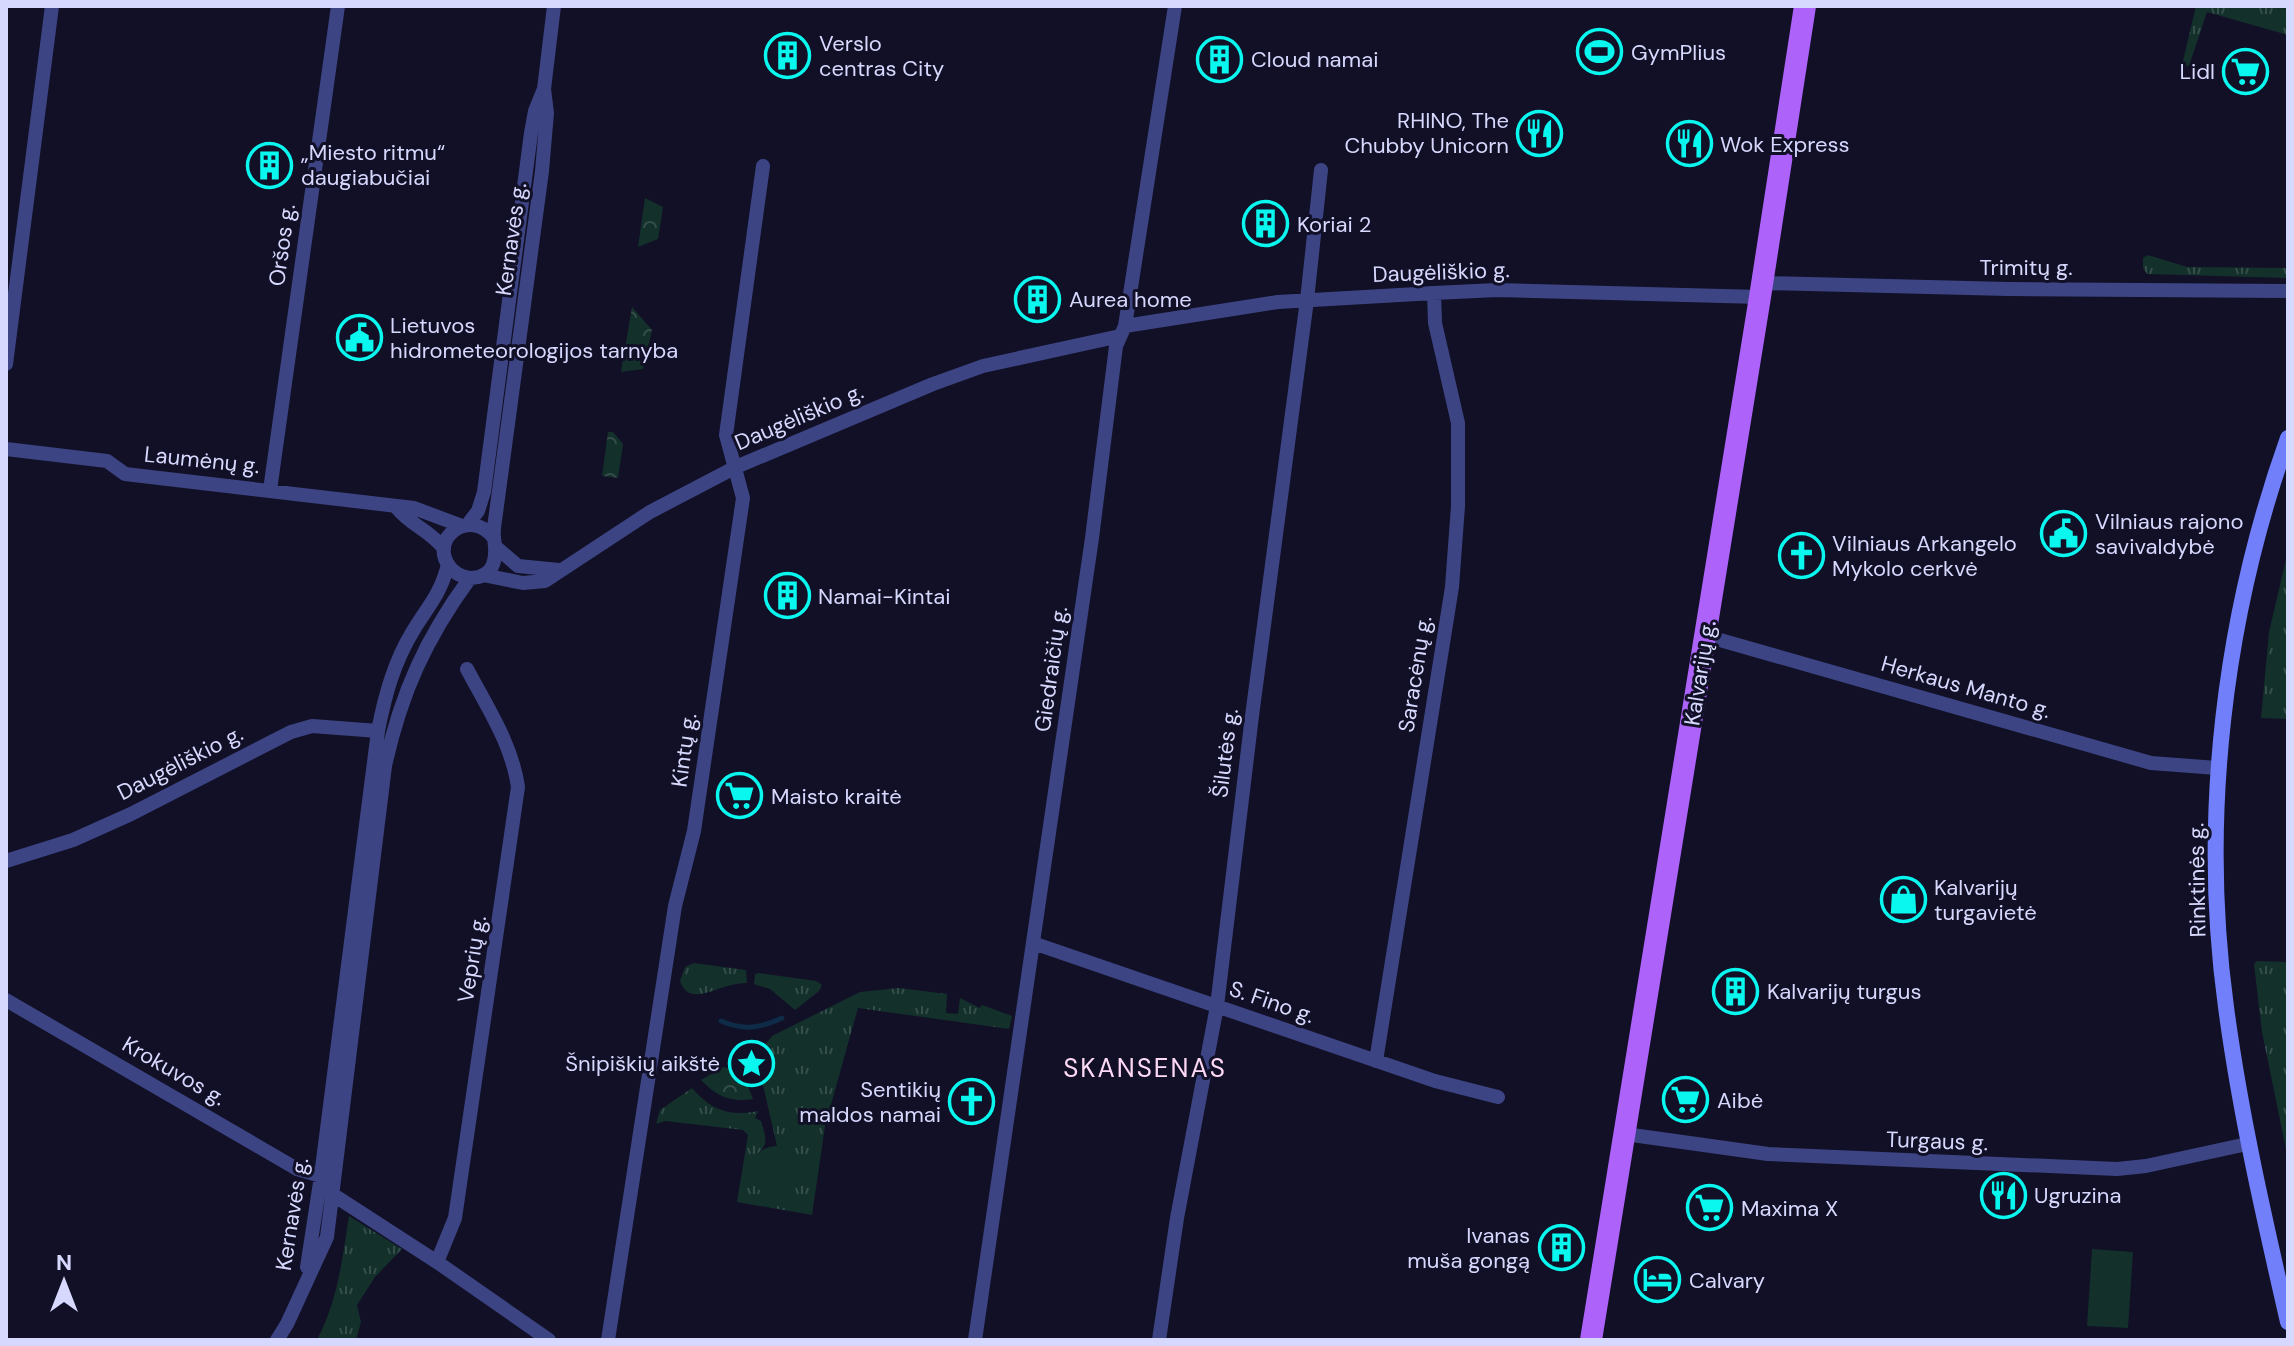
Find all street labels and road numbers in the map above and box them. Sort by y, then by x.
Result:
street label: Kernavės g. [489,181,533,297]
street label: Oršos g. [262,202,302,288]
street label: Trimitų g. [1979,253,2073,282]
street label: Daugėliškio g. [1372,255,1510,289]
street label: Daugėliškio g. [730,377,868,457]
street label: Laumėnų g. [143,440,261,480]
street label: Giedraičių g. [1028,604,1074,734]
street label: Saracėnų g. [1391,614,1439,734]
street label: Kalvarijų g. [1677,618,1723,728]
street label: Herkaus Manto g. [1878,649,2054,725]
street label: Šilutės g. [1205,707,1245,799]
street label: Kintų g. [664,711,704,789]
street label: Daugėliškio g. [112,719,248,807]
street label: Rinktinės g. [2182,822,2212,938]
street label: Veprių g. [451,913,493,1005]
street label: S. Fino g. [1226,974,1318,1030]
street label: Krokuvos g. [117,1030,231,1112]
street label: Turgaus g. [1885,1125,1989,1157]
street label: Kernavės g. [269,1155,315,1273]

